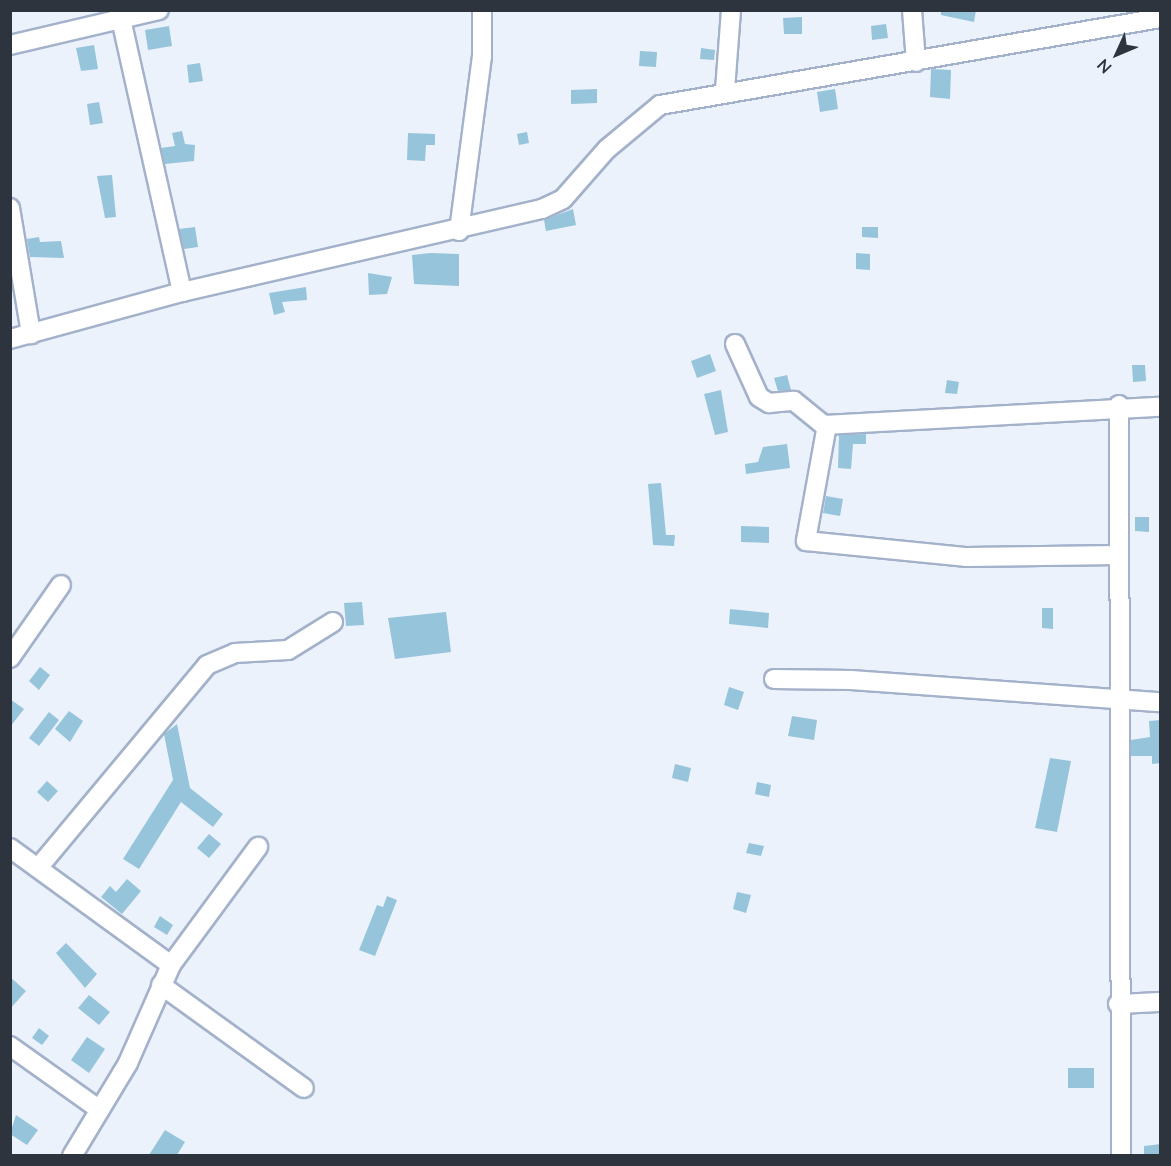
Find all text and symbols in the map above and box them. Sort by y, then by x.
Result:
north arrow [1087,24,1147,84]
text: N [1093,56,1115,78]

